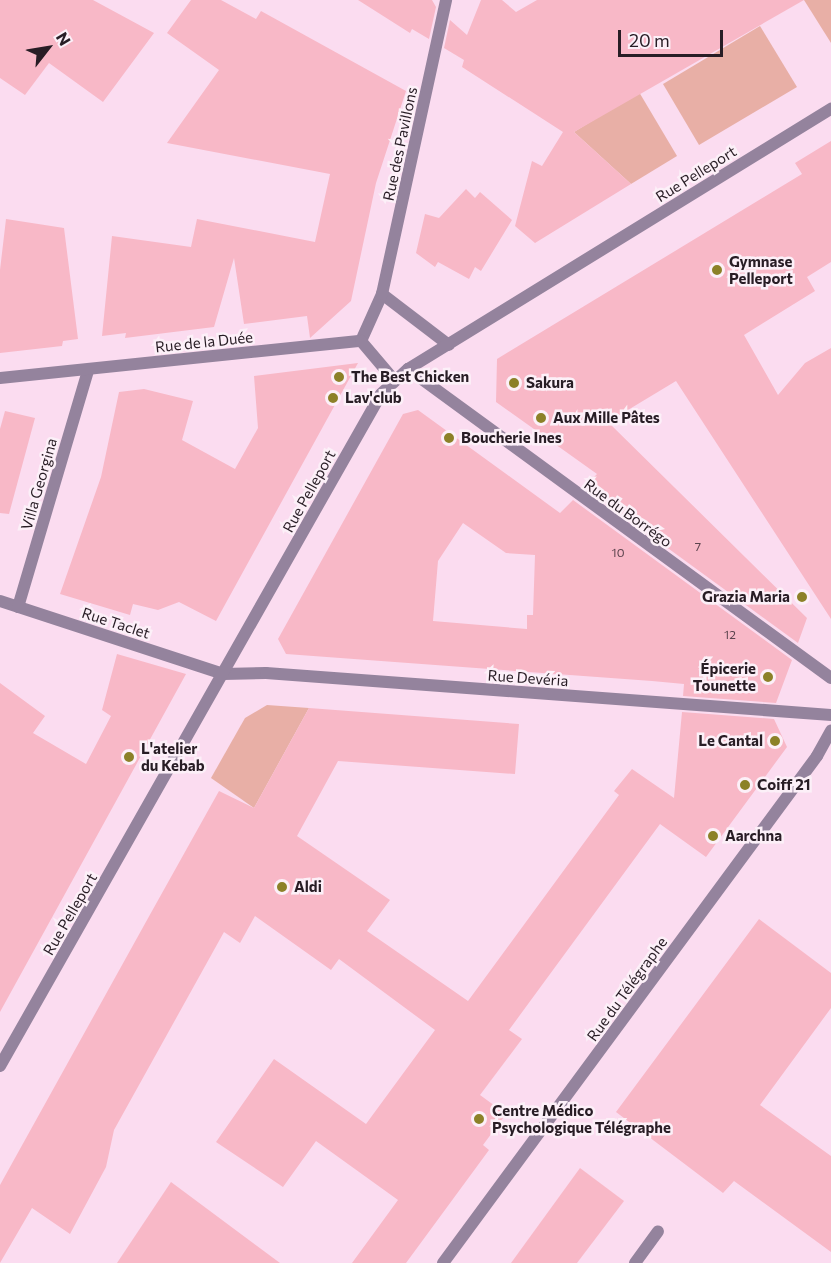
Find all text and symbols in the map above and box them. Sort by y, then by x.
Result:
north arrow [18,18,78,78]
scale bar [621,18,726,56]
text: N [53,28,75,49]
text: 20 m [629,29,670,51]
street label: Rue des Pavillons [379,85,421,203]
street label: Rue Pelleport [652,142,740,206]
place label: Gymnase Pelleport [729,252,793,287]
marker: Gymnase Pelleport [710,263,724,277]
street label: Rue de la Duée [154,328,254,356]
place label: The Best Chicken [351,368,469,386]
marker: The Best Chicken [332,370,346,384]
place label: Sakura [526,374,574,392]
marker: Sakura [507,376,521,390]
place label: Lav'club [345,389,402,407]
marker: Lav'club [326,391,340,405]
place label: Aux Mille Pâtes [553,409,660,427]
marker: Aux Mille Pâtes [534,411,548,425]
place label: Boucherie Ines [461,429,562,447]
marker: Boucherie Ines [442,431,456,445]
street label: Villa Georgina [17,436,61,532]
street label: Rue Pelleport [279,447,339,535]
street label: Rue du Borrégo [581,475,675,551]
house number: 7 [695,540,701,554]
house number: 10 [612,546,624,560]
place label: Grazia Maria [702,588,790,606]
marker: Grazia Maria [795,590,809,604]
street label: Rue Taclet [80,604,152,642]
house number: 12 [724,628,736,642]
place label: Épicerie Tounette [693,659,756,694]
street label: Rue Devéria [487,666,569,690]
marker: Épicerie Tounette [761,670,775,684]
place label: Le Cantal [698,732,763,750]
marker: Le Cantal [768,734,782,748]
place label: L'atelier du Kebab [141,739,205,774]
marker: L'atelier du Kebab [122,750,136,764]
place label: Coiff 21 [757,776,810,794]
marker: Coiff 21 [738,778,752,792]
place label: Aarchna [725,827,782,845]
marker: Aarchna [706,829,720,843]
street label: Rue Pelleport [39,870,101,958]
place label: Aldi [294,878,322,896]
marker: Aldi [275,880,289,894]
street label: Rue du Télégraphe [583,933,671,1045]
place label: Centre Médico Psychologique Télégraphe [492,1101,671,1136]
marker: Centre Médico Psychologique Télégraphe [470,1110,488,1128]

